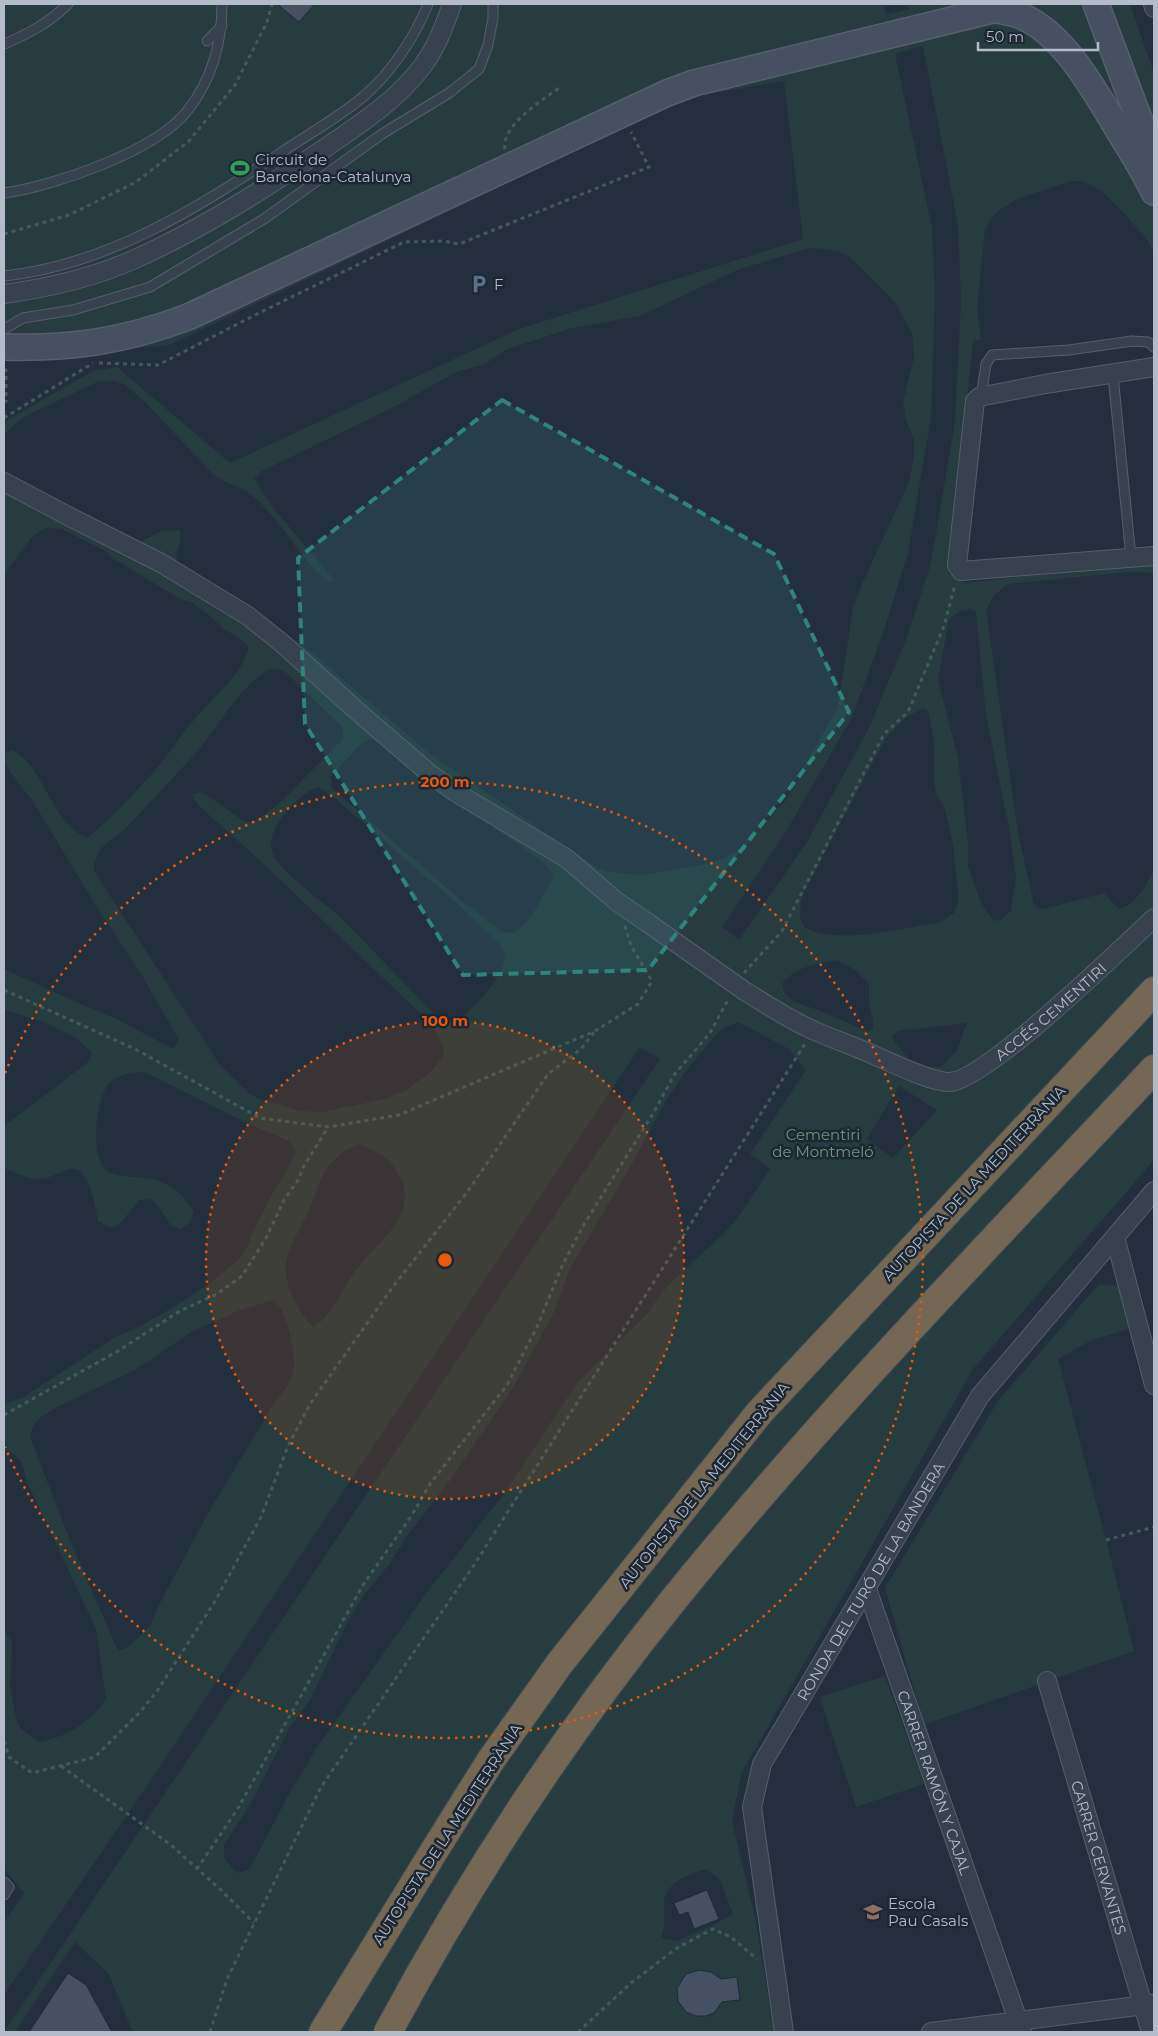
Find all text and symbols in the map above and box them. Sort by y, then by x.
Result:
scale bar [978,20,1098,52]
text: 50 m [986,27,1024,46]
place label: Circuit de Barcelona-Catalunya [255,150,411,186]
sports icon: Circuit de Barcelona-Catalunya [229,157,251,179]
parking icon: F [468,273,490,295]
place label: F [494,275,504,294]
text: 200 m [420,772,470,791]
street label: ACCÉS CEMENTIRI [991,958,1110,1064]
text: 100 m [422,1011,468,1030]
street label: AUTOPISTA DE LA MEDITERRÀNIA [878,1081,1070,1285]
park label: Cementiri de Montmeló [772,1125,874,1161]
centre of rings [436,1251,454,1269]
street label: AUTOPISTA DE LA MEDITERRÀNIA [615,1378,793,1592]
street label: RONDA DEL TURÓ DE LA BANDERA [792,1458,948,1704]
street label: CARRER RAMÓN Y CAJAL [894,1688,976,1877]
street label: AUTOPISTA DE LA MEDITERRÀNIA [368,1720,526,1948]
street label: CARRER CERVANTES [1067,1778,1131,1937]
place label: Escola Pau Casals [888,1894,968,1930]
school or university icon: Escola Pau Casals [862,1901,884,1923]

